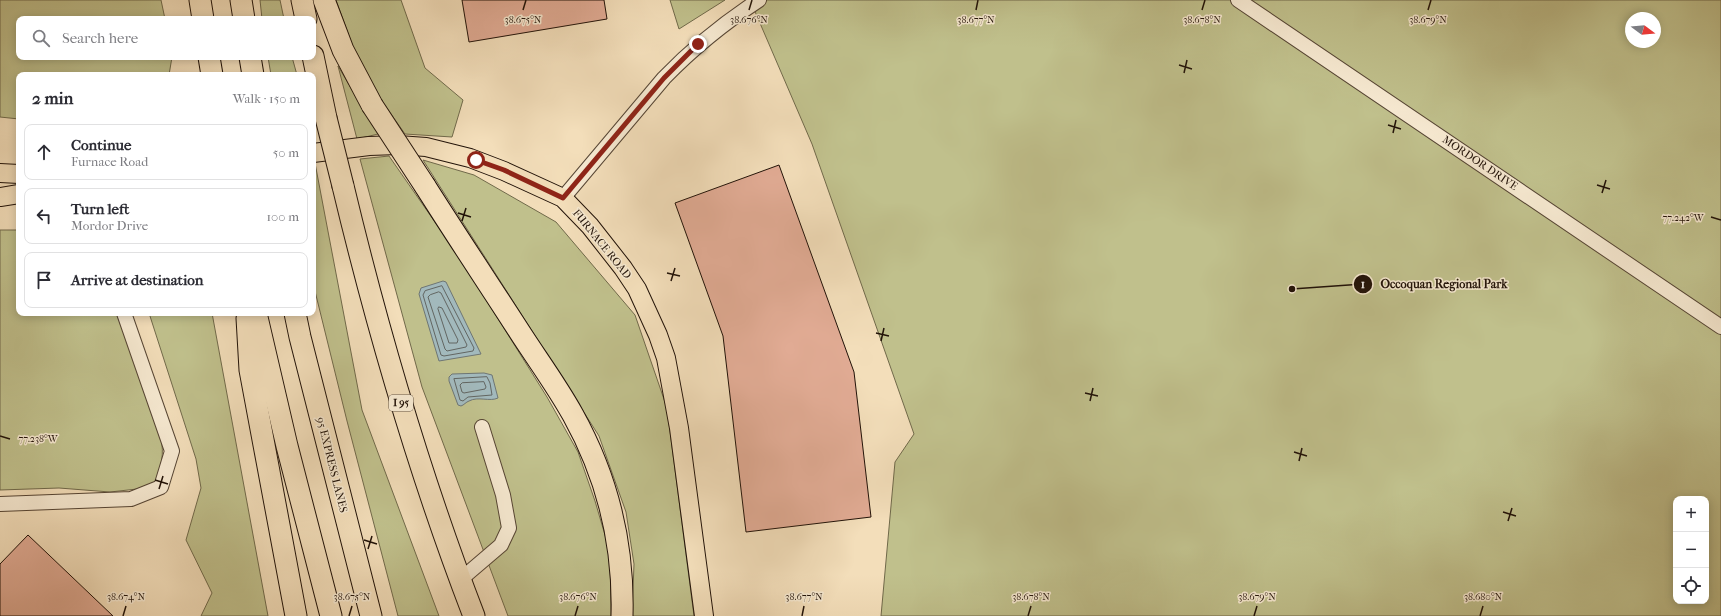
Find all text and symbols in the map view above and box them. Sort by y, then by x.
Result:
north arrow [1625,12,1661,48]
text: 38.675°N [505,14,542,26]
text: 38.676°N [730,14,768,26]
text: 38.677°N [957,14,995,26]
text: 38.678°N [1183,14,1221,26]
text: 38.679°N [1409,14,1447,26]
search box [16,16,316,60]
icon: search [30,27,52,49]
text: Search here [62,29,138,47]
route end [689,35,707,53]
text: 2 min [32,88,73,108]
text: Walk · 150 m [233,91,300,106]
street label: MORDOR DRIVE [1440,133,1520,193]
text: Continue [71,136,131,154]
icon: ahead [33,141,55,163]
text: 50 m [273,145,299,160]
route start [467,151,485,169]
text: Furnace Road [71,154,148,169]
text: Turn left [71,200,129,218]
icon: left [33,205,55,227]
street label: FURNACE ROAD [570,207,634,281]
text: 100 m [266,209,299,224]
text: 77.242°W [1662,212,1705,224]
text: Mordor Drive [71,218,148,233]
icon: arrive [33,269,55,291]
text: Arrive at destination [71,271,203,289]
callout: Occoquan Regional Park [1353,272,1516,296]
text: 1 [1361,277,1365,291]
text: Occoquan Regional Park [1381,277,1508,292]
road number: I 95 [389,395,413,411]
street label: 95 EXPRESS LANES [314,416,350,514]
text: 77.238°W [18,433,59,445]
map controls [1673,496,1709,604]
button: + [1673,496,1709,532]
button: − [1673,532,1709,568]
button: locate [1673,568,1709,604]
text: 38.674°N [107,591,145,603]
text: 38.675°N [334,591,371,603]
text: 38.676°N [559,591,597,603]
text: 38.677°N [785,591,823,603]
text: 38.678°N [1012,591,1050,603]
text: 38.679°N [1238,591,1276,603]
text: 38.680°N [1464,591,1503,603]

